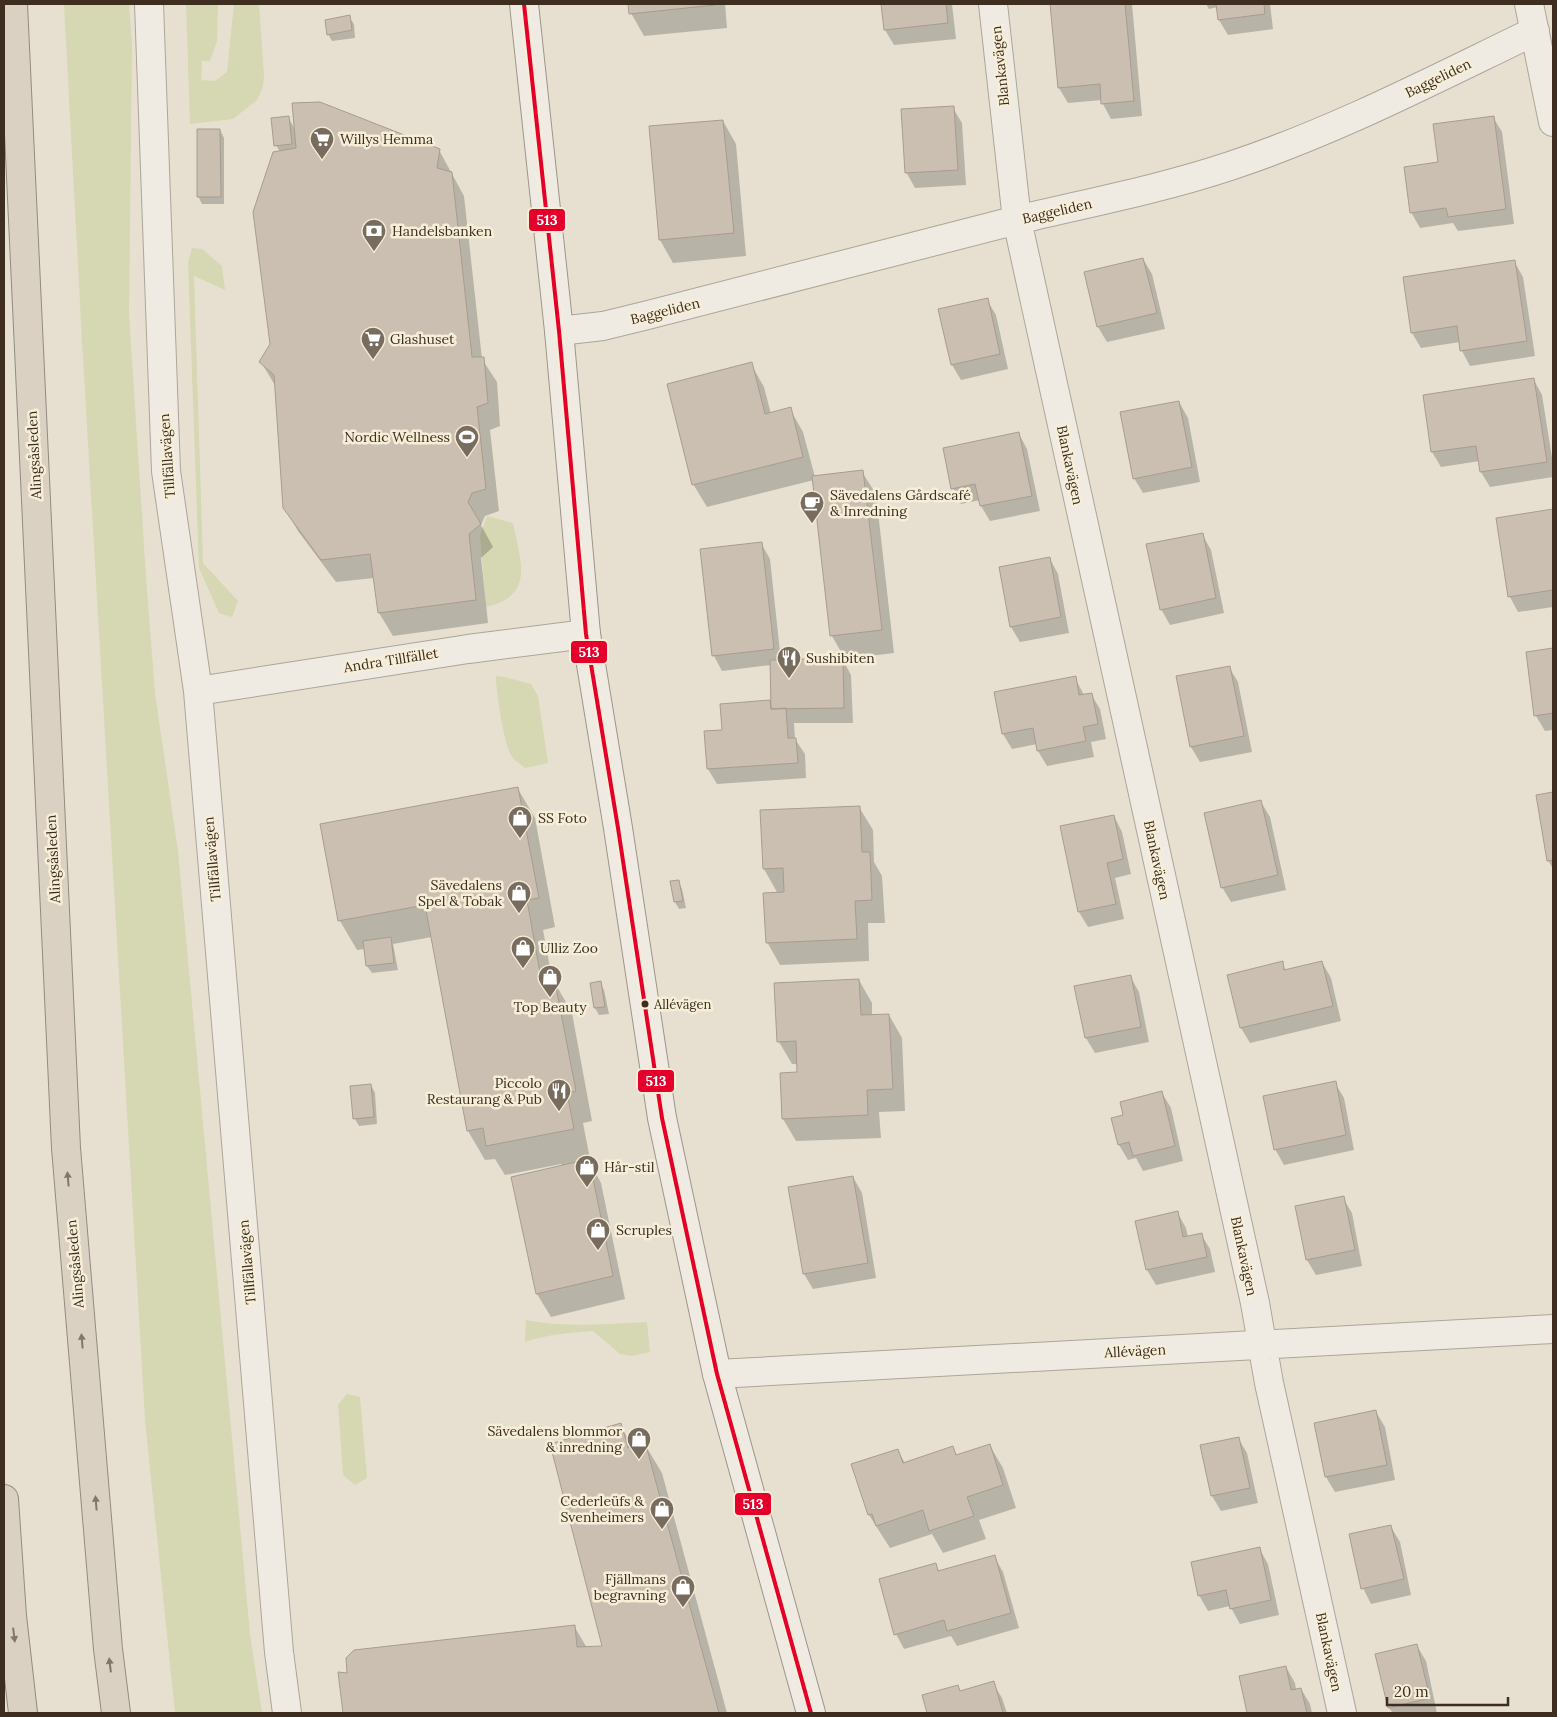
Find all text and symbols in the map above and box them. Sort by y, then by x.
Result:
street label: Blankavägen [987,24,1013,107]
street label: Baggeliden [1402,54,1474,102]
supermarket icon: Willys Hemma [309,126,335,160]
place label: Willys Hemma [340,130,433,148]
street label: Baggeliden [1020,194,1094,228]
line badge: 513 [528,208,566,232]
text: 513 [536,211,558,229]
bank icon: Handelsbanken [361,218,387,252]
place label: Handelsbanken [392,222,493,240]
street label: Baggeliden [628,294,702,328]
supermarket icon: Glashuset [360,326,386,360]
place label: Glashuset [390,330,455,348]
street label: Alingsåsleden [23,410,45,501]
street label: Tillfällavägen [155,412,179,499]
sports icon: Nordic Wellness [454,424,480,458]
street label: Blankavägen [1053,424,1087,507]
place label: Nordic Wellness [344,428,450,446]
place label: Sävedalens Gårdscafé & Inredning [830,486,971,520]
cafe icon: Sävedalens Gårdscafé & Inredning [799,490,825,524]
line badge: 513 [570,640,608,664]
text: 513 [578,643,600,661]
street label: Andra Tillfället [341,644,440,677]
restaurant icon: Sushibiten [776,645,802,679]
place label: Sushibiten [806,649,875,667]
shop icon: SS Foto [507,805,533,839]
place label: SS Foto [538,809,587,827]
street label: Alingsåsleden [42,814,64,905]
street label: Tillfällavägen [199,815,225,902]
street label: Blankavägen [1140,819,1174,902]
place label: Sävedalens Spel & Tobak [418,876,502,910]
shop icon: Sävedalens Spel & Tobak [506,880,532,914]
shop icon: Ulliz Zoo [510,935,536,969]
place label: Ulliz Zoo [540,939,598,957]
shop icon: Top Beauty [537,964,563,998]
place label: Allévägen [653,996,712,1013]
place label: Top Beauty [513,998,587,1016]
marker: Allévägen [640,999,650,1009]
line badge: 513 [637,1069,675,1093]
text: 513 [645,1072,667,1090]
place label: Piccolo Restaurang & Pub [427,1074,542,1108]
restaurant icon: Piccolo Restaurang & Pub [546,1078,572,1112]
shop icon: Hår-stil [574,1154,600,1188]
place label: Hår-stil [604,1158,655,1176]
one-way arrow [64,1171,72,1187]
street label: Blankavägen [1227,1215,1261,1298]
shop icon: Scruples [585,1217,611,1251]
street label: Tillfällavägen [234,1218,260,1305]
street label: Alingsåsleden [62,1219,88,1310]
place label: Scruples [616,1221,672,1239]
one-way arrow [78,1333,86,1349]
street label: Allévägen [1103,1340,1167,1362]
place label: Sävedalens blommor & inredning [487,1422,622,1456]
shop icon: Sävedalens blommor & inredning [626,1426,652,1460]
place label: Cederleüfs & Svenheimers [560,1492,644,1526]
line badge: 513 [734,1492,772,1516]
one-way arrow [91,1495,99,1511]
text: 513 [742,1495,764,1513]
shop icon: Cederleüfs & Svenheimers [649,1496,675,1530]
place label: Fjällmans begravning [594,1570,666,1604]
shop icon: Fjällmans begravning [670,1574,696,1608]
street label: Blankavägen [1312,1611,1346,1694]
one-way arrow [10,1627,18,1643]
one-way arrow [106,1657,114,1673]
scale bar [1387,1674,1508,1706]
text: 20 m [1394,1682,1429,1701]

